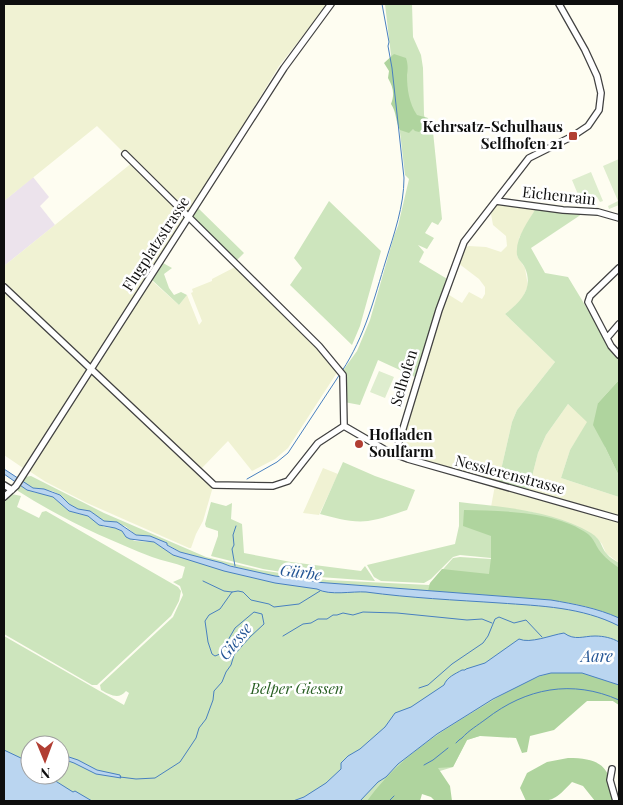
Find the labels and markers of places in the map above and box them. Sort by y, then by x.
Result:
place label: Kehrsatz-Schulhaus Selfhofen 21 [423,116,563,153]
marker: Kehrsatz-Schulhaus Selfhofen 21 [567,130,579,142]
place label: Hofladen Soulfarm [369,424,434,461]
marker: Hofladen Soulfarm [353,438,365,450]

